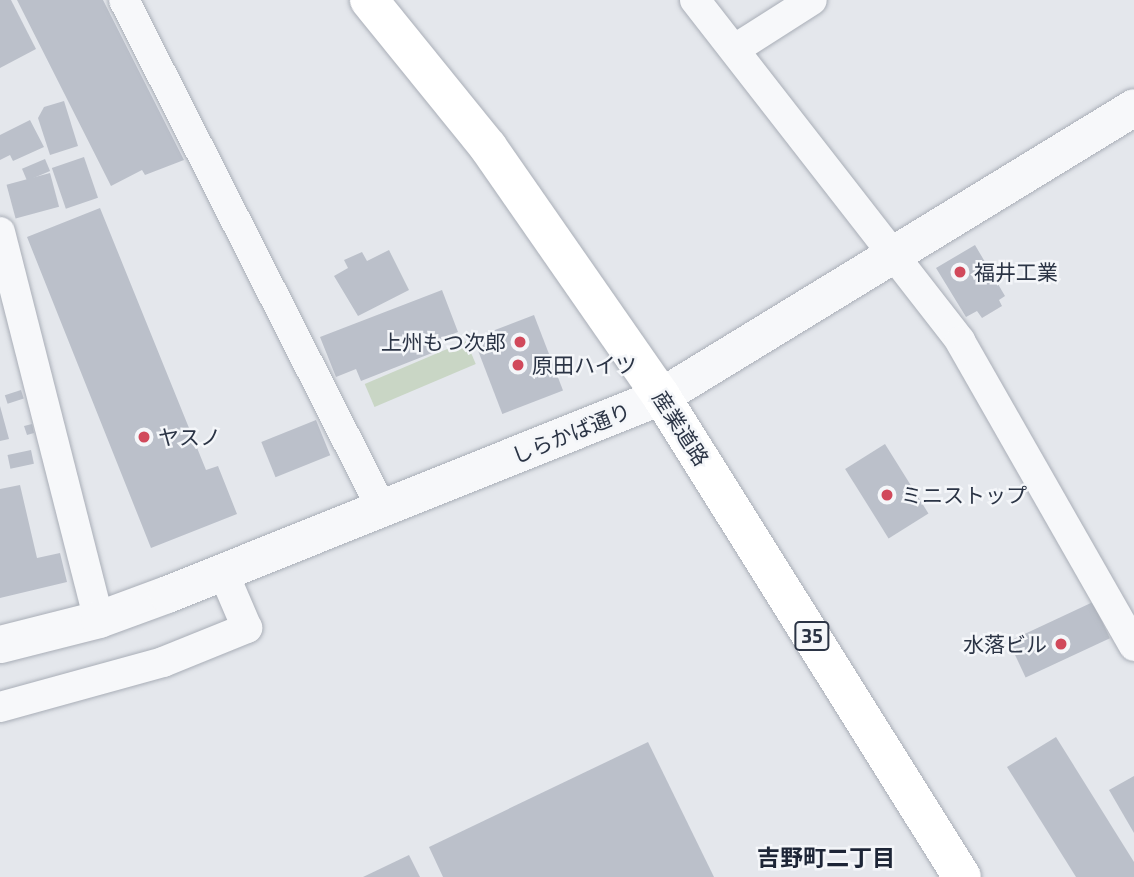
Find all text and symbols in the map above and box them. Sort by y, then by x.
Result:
place label: 福井工業 [974,259,1058,285]
marker: 福井工業 [952,264,968,280]
place label: 上州もつ次郎 [380,329,506,355]
marker: 上州もつ次郎 [512,334,528,350]
place label: 原田ハイツ [532,352,637,378]
marker: 原田ハイツ [510,357,526,373]
street label: 産業道路 [648,386,714,470]
street label: しらかば通り [508,398,634,468]
place label: ヤスノ [158,424,221,450]
marker: ヤスノ [136,429,152,445]
place label: ミニストップ [901,482,1027,508]
marker: ミニストップ [879,487,895,503]
road number: 35 [793,621,831,652]
place label: 水落ビル [963,631,1047,657]
marker: 水落ビル [1053,636,1069,652]
district label: 吉野町二丁目 [757,843,895,871]

